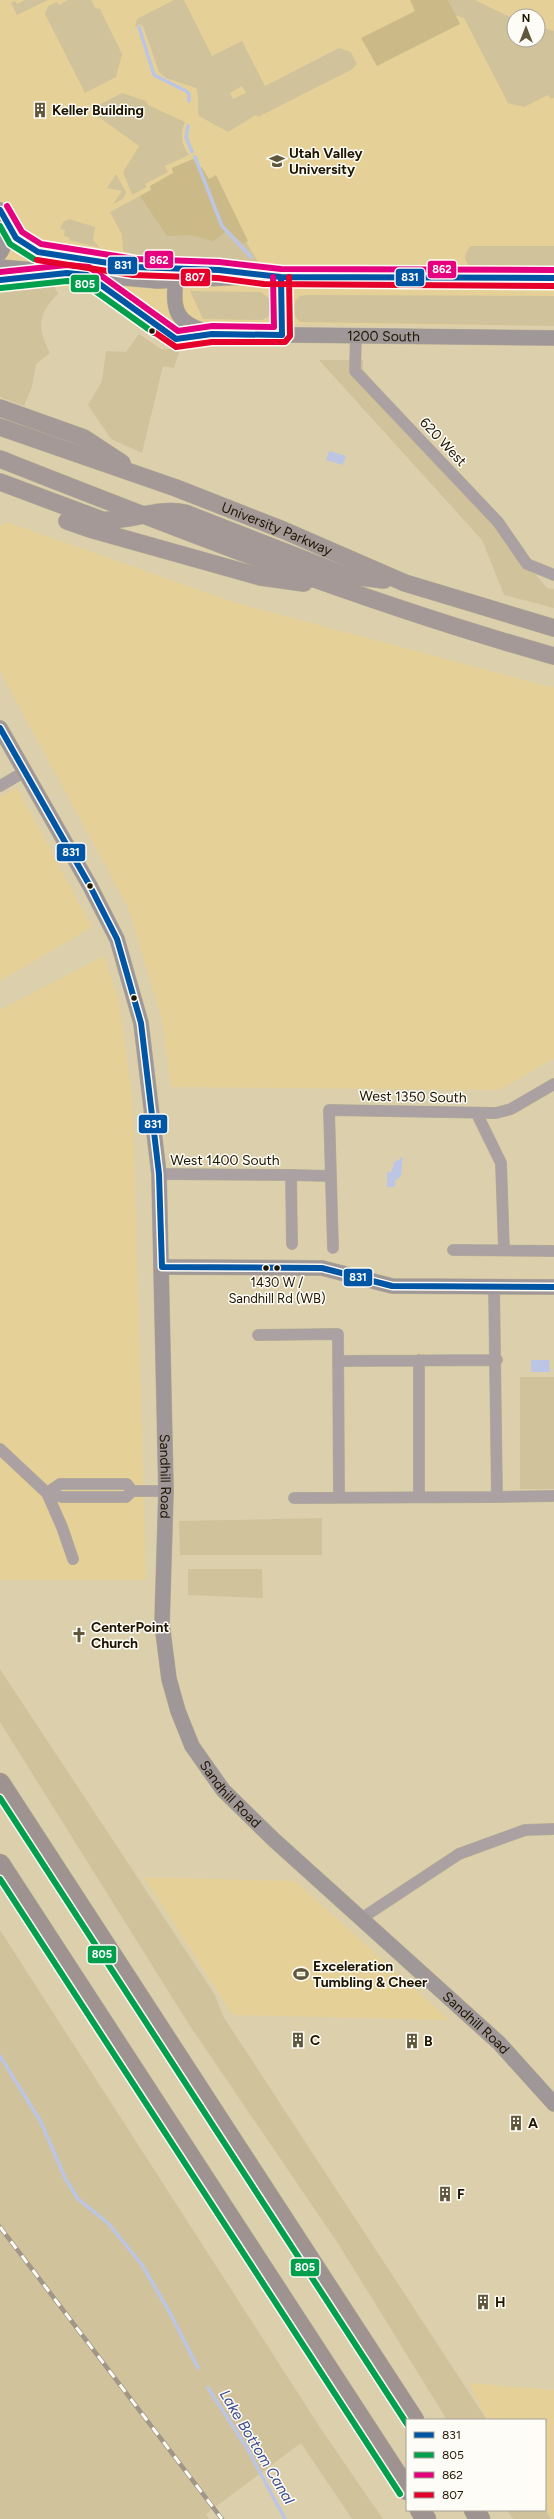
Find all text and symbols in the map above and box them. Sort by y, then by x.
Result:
north arrow [506,8,546,48]
text: N [522,12,530,25]
building icon: Keller Building [31,101,49,119]
place label: Keller Building [52,102,144,119]
place label: Utah Valley University [289,145,363,178]
school or university icon: Utah Valley University [268,152,286,170]
line badge: 862 [144,250,174,269]
text: 862 [149,254,169,267]
line badge: 831 [107,256,138,275]
text: 831 [114,259,132,272]
line badge: 862 [427,260,457,279]
text: 862 [432,263,452,276]
line badge: 807 [180,268,211,287]
line badge: 831 [395,268,425,287]
text: 807 [185,271,205,284]
text: 831 [401,271,419,284]
line badge: 805 [70,274,100,293]
text: 805 [75,278,95,291]
unlabelled marker [147,326,157,336]
street label: 1200 South [347,327,420,345]
street label: 620 West [416,414,470,470]
street label: University Parkway [219,498,336,559]
line badge: 831 [56,843,86,862]
text: 831 [62,846,80,859]
unlabelled marker [85,881,95,891]
unlabelled marker [129,993,139,1003]
street label: West 1350 South [359,1088,467,1106]
line badge: 831 [138,1114,168,1134]
text: 831 [144,1118,162,1131]
street label: West 1400 South [170,1152,280,1169]
unlabelled marker [261,1263,271,1273]
marker: 1430 W / Sandhill Rd (WB) [272,1263,282,1273]
line badge: 831 [343,1268,373,1287]
text: 831 [349,1271,367,1284]
place label: 1430 W / Sandhill Rd (WB) [228,1275,326,1306]
street label: Sandhill Road [156,1434,175,1519]
place label: CenterPoint Church [91,1619,169,1652]
church icon: CenterPoint Church [70,1626,88,1644]
street label: Sandhill Road [196,1757,265,1831]
line badge: 805 [87,1945,117,1964]
text: 805 [92,1948,112,1961]
place label: Exceleration Tumbling & Cheer [313,1958,428,1991]
sports icon: Exceleration Tumbling & Cheer [292,1965,310,1983]
street label: Sandhill Road [439,1988,513,2057]
building icon: C [289,2031,307,2049]
place label: C [310,2032,320,2049]
building icon: B [403,2032,421,2050]
place label: B [424,2033,433,2050]
building icon: A [507,2114,525,2132]
place label: A [528,2115,538,2132]
building icon: F [436,2185,454,2203]
place label: F [457,2186,465,2203]
line badge: 805 [290,2258,320,2277]
text: 805 [295,2261,315,2274]
building icon: H [474,2293,492,2311]
place label: H [495,2294,506,2311]
water label: Lake Bottom Canal [216,2386,299,2508]
legend [406,2419,546,2511]
text: 831 [442,2428,461,2442]
text: 805 [442,2448,464,2462]
text: 862 [442,2468,463,2482]
text: 807 [442,2488,464,2502]

